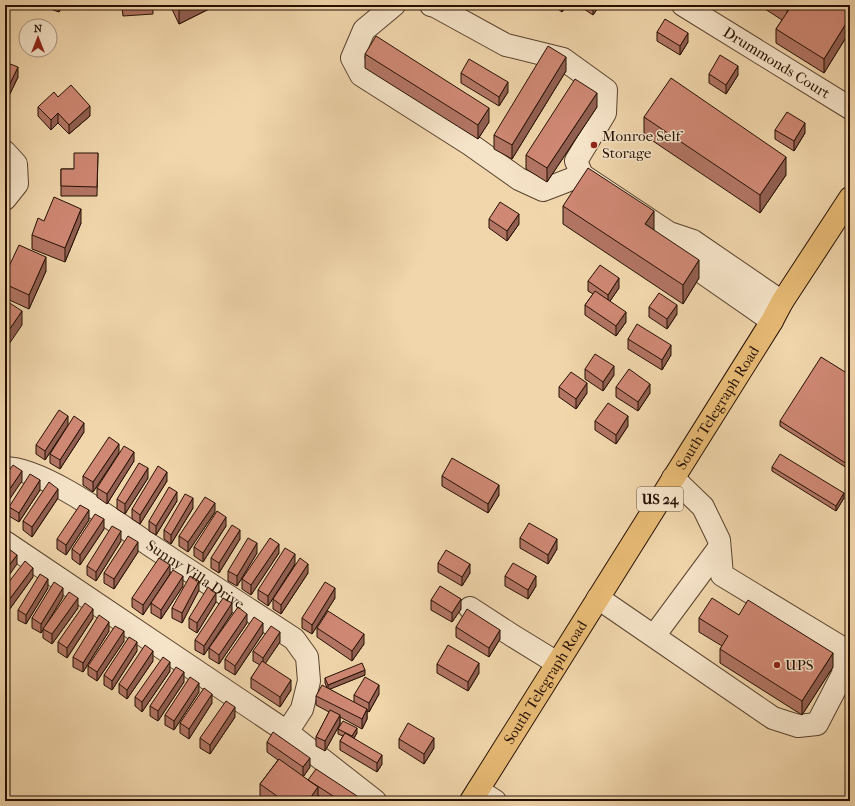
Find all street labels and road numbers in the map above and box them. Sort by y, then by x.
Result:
street label: Drummonds Court [720,23,834,103]
street label: South Telegraph Road [672,342,764,473]
road number: US 24 [637,487,683,511]
street label: Sunny Villa Drive [143,536,248,614]
street label: South Telegraph Road [500,616,591,748]

